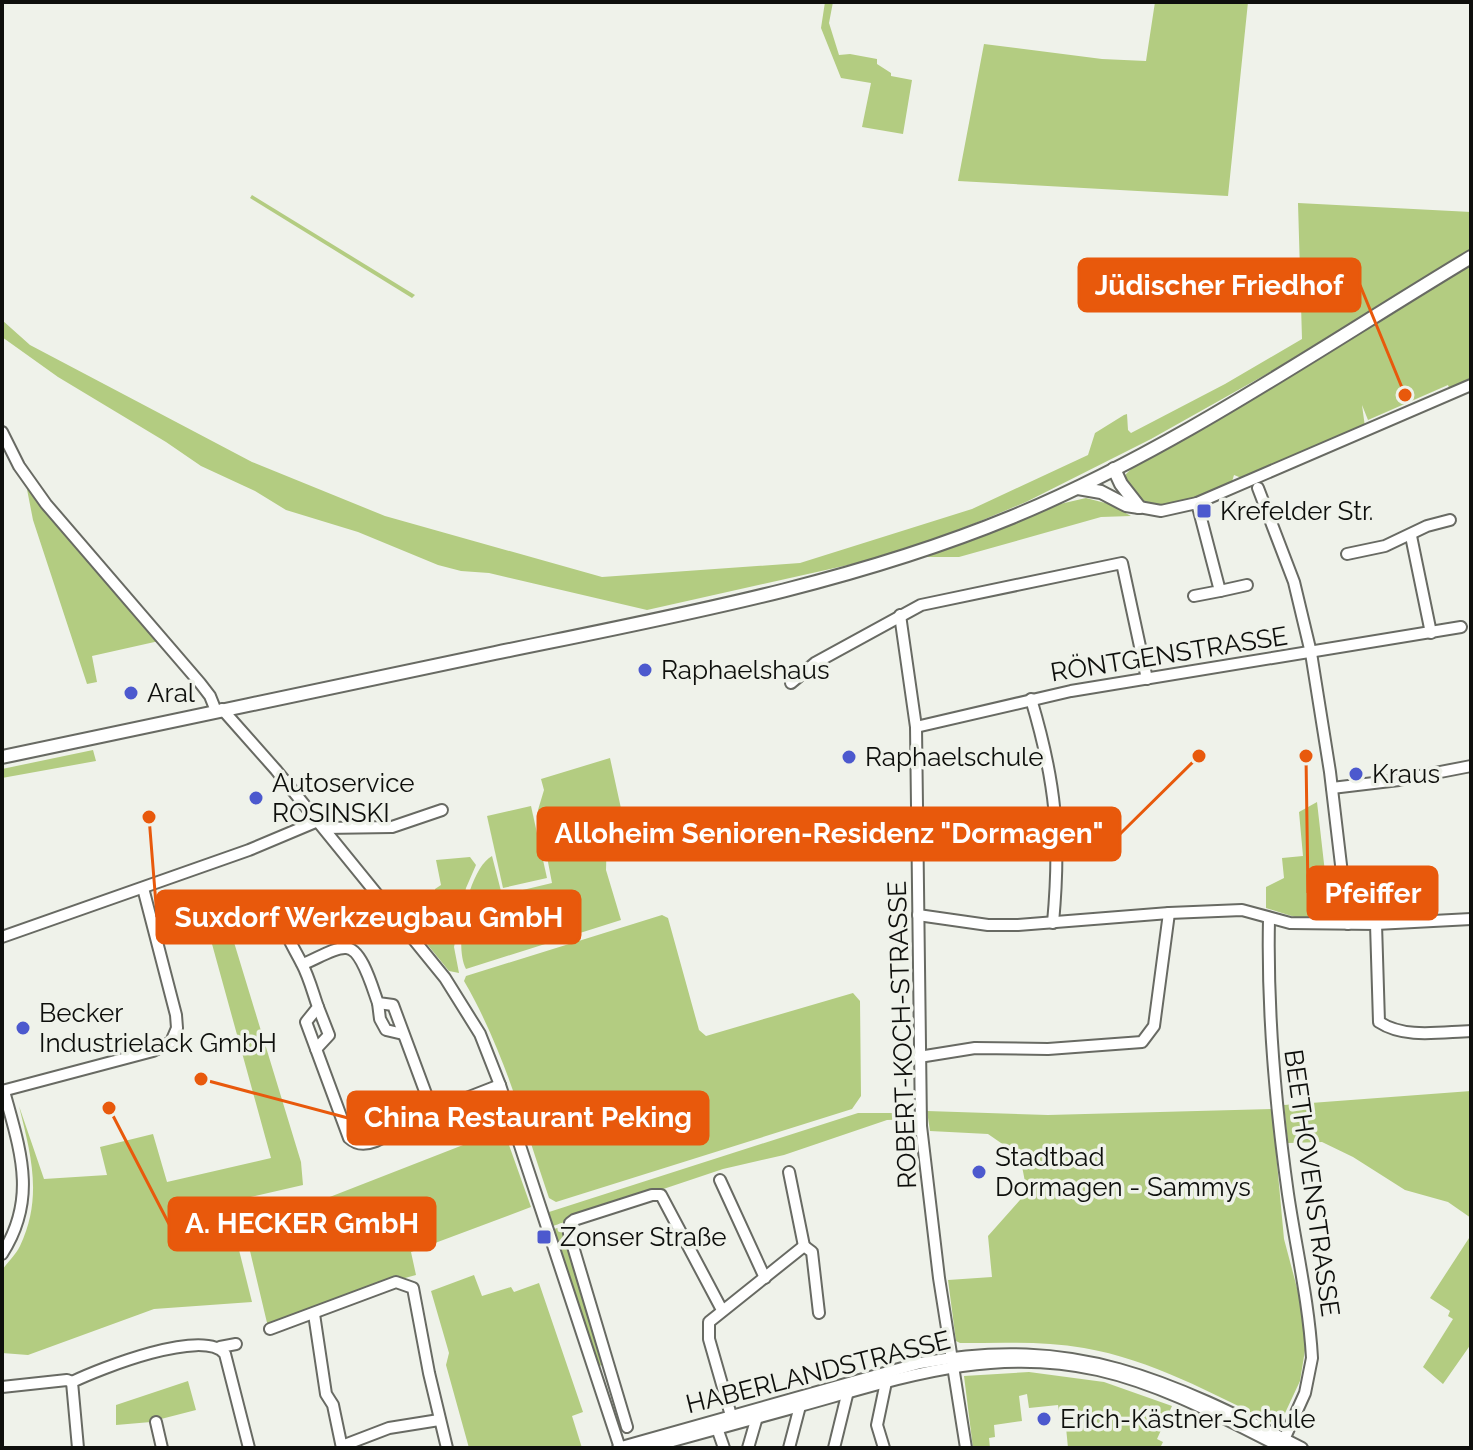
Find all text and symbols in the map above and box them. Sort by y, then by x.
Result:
callout: Jüdischer Friedhof [1079,259,1360,311]
text: Jüdischer Friedhof [1095,269,1345,302]
place label: Krefelder Str. [1220,496,1373,526]
marker: Krefelder Str. [1195,502,1213,520]
street label: RÖNTGENSTRASSE [1048,619,1290,688]
place label: Raphaelshaus [661,655,830,685]
marker: Raphaelshaus [636,661,654,679]
place label: Aral [147,678,196,708]
marker: Aral [122,684,140,702]
place label: Raphaelschule [865,742,1043,772]
marker: Raphaelschule [840,748,858,766]
place label: Kraus [1372,759,1440,789]
marker: Kraus [1347,765,1365,783]
place label: Autoservice ROSINSKI [272,768,415,828]
marker: Autoservice ROSINSKI [247,789,265,807]
callout: Alloheim Senioren-Residenz "Dormagen" [538,808,1120,860]
text: Alloheim Senioren-Residenz "Dormagen" [555,817,1103,850]
callout: Pfeiffer [1308,867,1437,919]
text: Pfeiffer [1325,877,1422,910]
street label: ROBERT-KOCH-STRASSE [882,881,922,1189]
callout: Suxdorf Werkzeugbau GmbH [157,891,580,943]
text: Suxdorf Werkzeugbau GmbH [175,901,563,934]
place label: Becker Industrielack GmbH [39,998,277,1058]
marker: Becker Industrielack GmbH [14,1019,32,1037]
street label: BEETHOVENSTRASSE [1278,1047,1346,1319]
callout: China Restaurant Peking [348,1092,708,1144]
text: China Restaurant Peking [364,1101,692,1134]
place label: Stadtbad Dormagen - Sammys [995,1142,1251,1202]
marker: Stadtbad Dormagen - Sammys [970,1163,988,1181]
callout: A. HECKER GmbH [169,1198,435,1250]
text: A. HECKER GmbH [185,1207,419,1240]
place label: Zonser Straße [560,1222,727,1252]
marker: Zonser Straße [535,1228,553,1246]
street label: HABERLANDSTRASSE [683,1325,953,1419]
place label: Erich-Kästner-Schule [1060,1404,1316,1434]
marker: Erich-Kästner-Schule [1035,1410,1053,1428]

